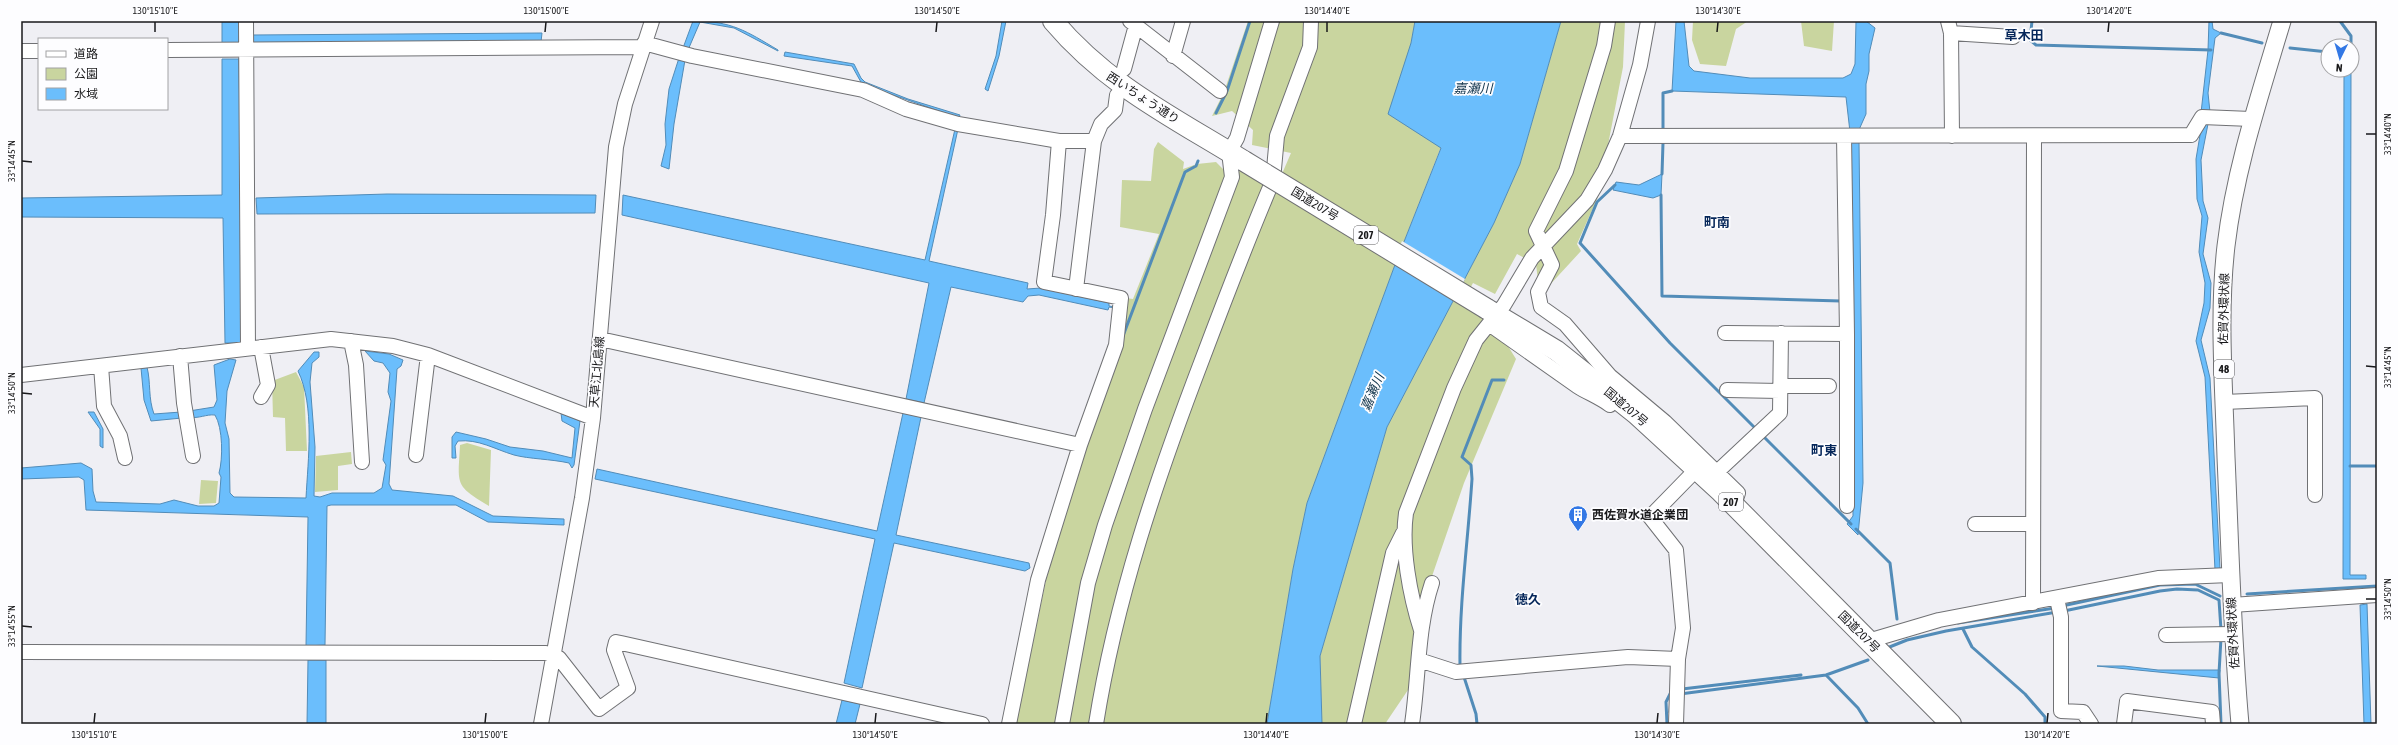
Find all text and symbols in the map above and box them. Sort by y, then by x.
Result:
text: 130°15'10"E [133,5,178,16]
text: 130°15'00"E [524,5,569,16]
text: 130°14'50"E [915,5,960,16]
text: 130°14'40"E [1305,5,1350,16]
text: 130°14'30"E [1696,5,1741,16]
text: 130°14'20"E [2087,5,2132,16]
district label: 草木田 [2004,28,2044,43]
legend [38,38,168,110]
north arrow [2320,38,2360,78]
text: 道路 [74,47,98,61]
text: N [2335,62,2343,74]
text: 公園 [74,67,98,81]
street label: 西いちょう通り [1104,69,1182,127]
water label: 嘉瀬川 [1453,81,1494,96]
text: 水域 [74,87,98,101]
text: 33°14'40"N [2382,113,2393,155]
text: 33°14'45"N [6,140,17,182]
street label: 国道207号 [1289,184,1341,224]
district label: 町南 [1704,215,1730,230]
road number: 207 [1354,226,1378,244]
street label: 佐賀外環状線 [2216,273,2232,345]
street label: 天草江北島線 [587,336,607,408]
text: 33°14'45"N [2382,346,2393,388]
road number: 48 [2214,360,2234,378]
water label: 嘉瀬川 [1358,369,1388,413]
text: 33°14'50"N [6,372,17,414]
street label: 国道207号 [1601,385,1651,429]
district label: 町東 [1811,443,1837,458]
road number: 207 [1719,493,1743,511]
building icon: 西佐賀水道企業団 [1567,504,1589,532]
place label: 西佐賀水道企業団 [1592,508,1688,522]
text: 33°14'50"N [2382,578,2393,620]
district label: 徳久 [1515,592,1541,607]
street label: 佐賀外環状線 [2224,597,2242,669]
text: 33°14'55"N [6,605,17,647]
street label: 国道207号 [1835,608,1883,656]
text: 130°15'10"E [72,729,117,740]
text: 130°15'00"E [463,729,508,740]
text: 130°14'50"E [853,729,898,740]
text: 130°14'40"E [1244,729,1289,740]
text: 130°14'30"E [1635,729,1680,740]
text: 130°14'20"E [2025,729,2070,740]

